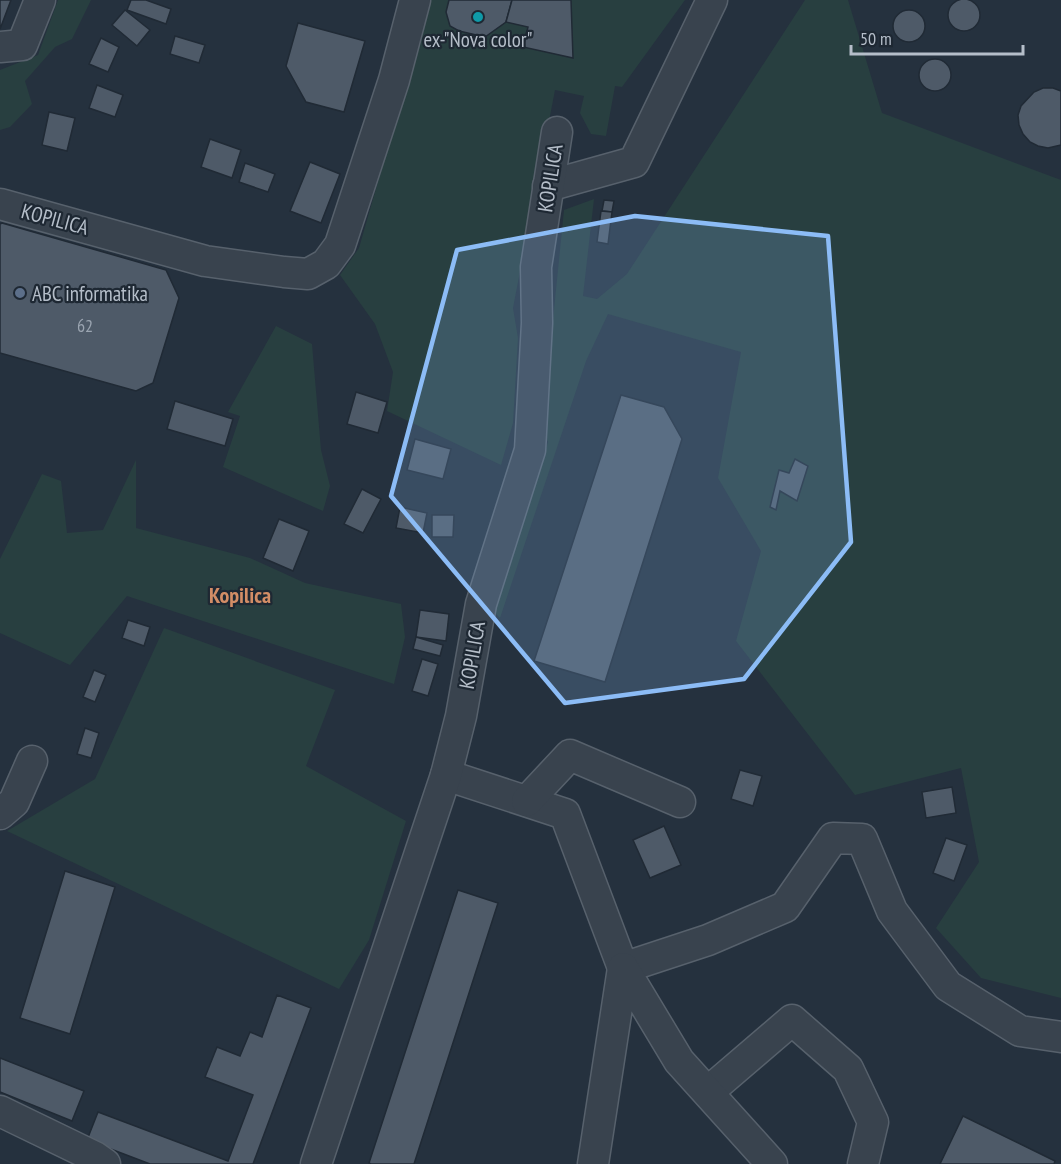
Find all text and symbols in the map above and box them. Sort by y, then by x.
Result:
marker: ex-"Nova color" [471,10,485,24]
scale bar [851,18,1024,56]
place label: ex-"Nova color" [423,26,533,53]
text: 50 m [860,27,892,50]
street label: KOPILICA [531,142,569,214]
street label: KOPILICA [18,197,92,241]
place label: ABC informatika [32,280,148,307]
marker: ABC informatika [13,286,27,300]
house number: 62 [77,314,93,337]
district label: Kopilica [209,581,271,609]
street label: KOPILICA [453,619,491,691]

